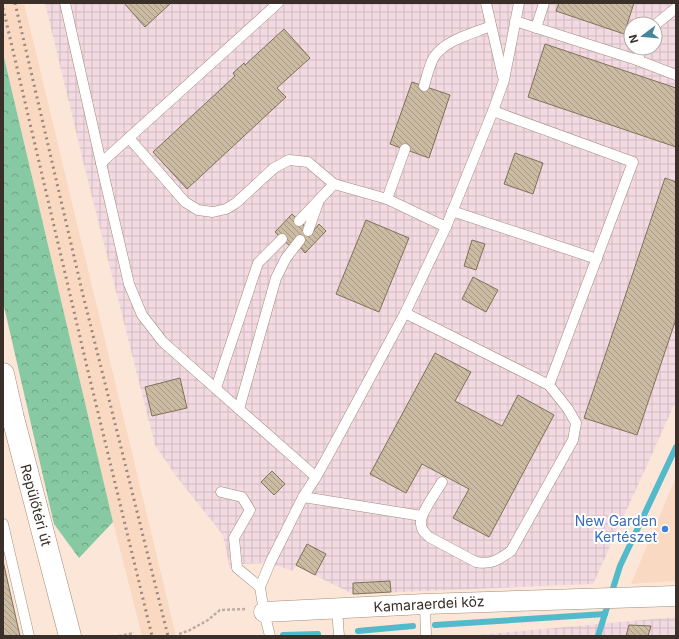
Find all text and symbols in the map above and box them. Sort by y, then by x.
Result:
north arrow [623,16,663,56]
text: N [626,33,641,45]
street label: Repülőtéri út [17,462,56,548]
place label: New Garden Kertészet [575,512,657,545]
marker: New Garden Kertészet [660,524,670,534]
street label: Kamaraerdei köz [373,592,485,615]

